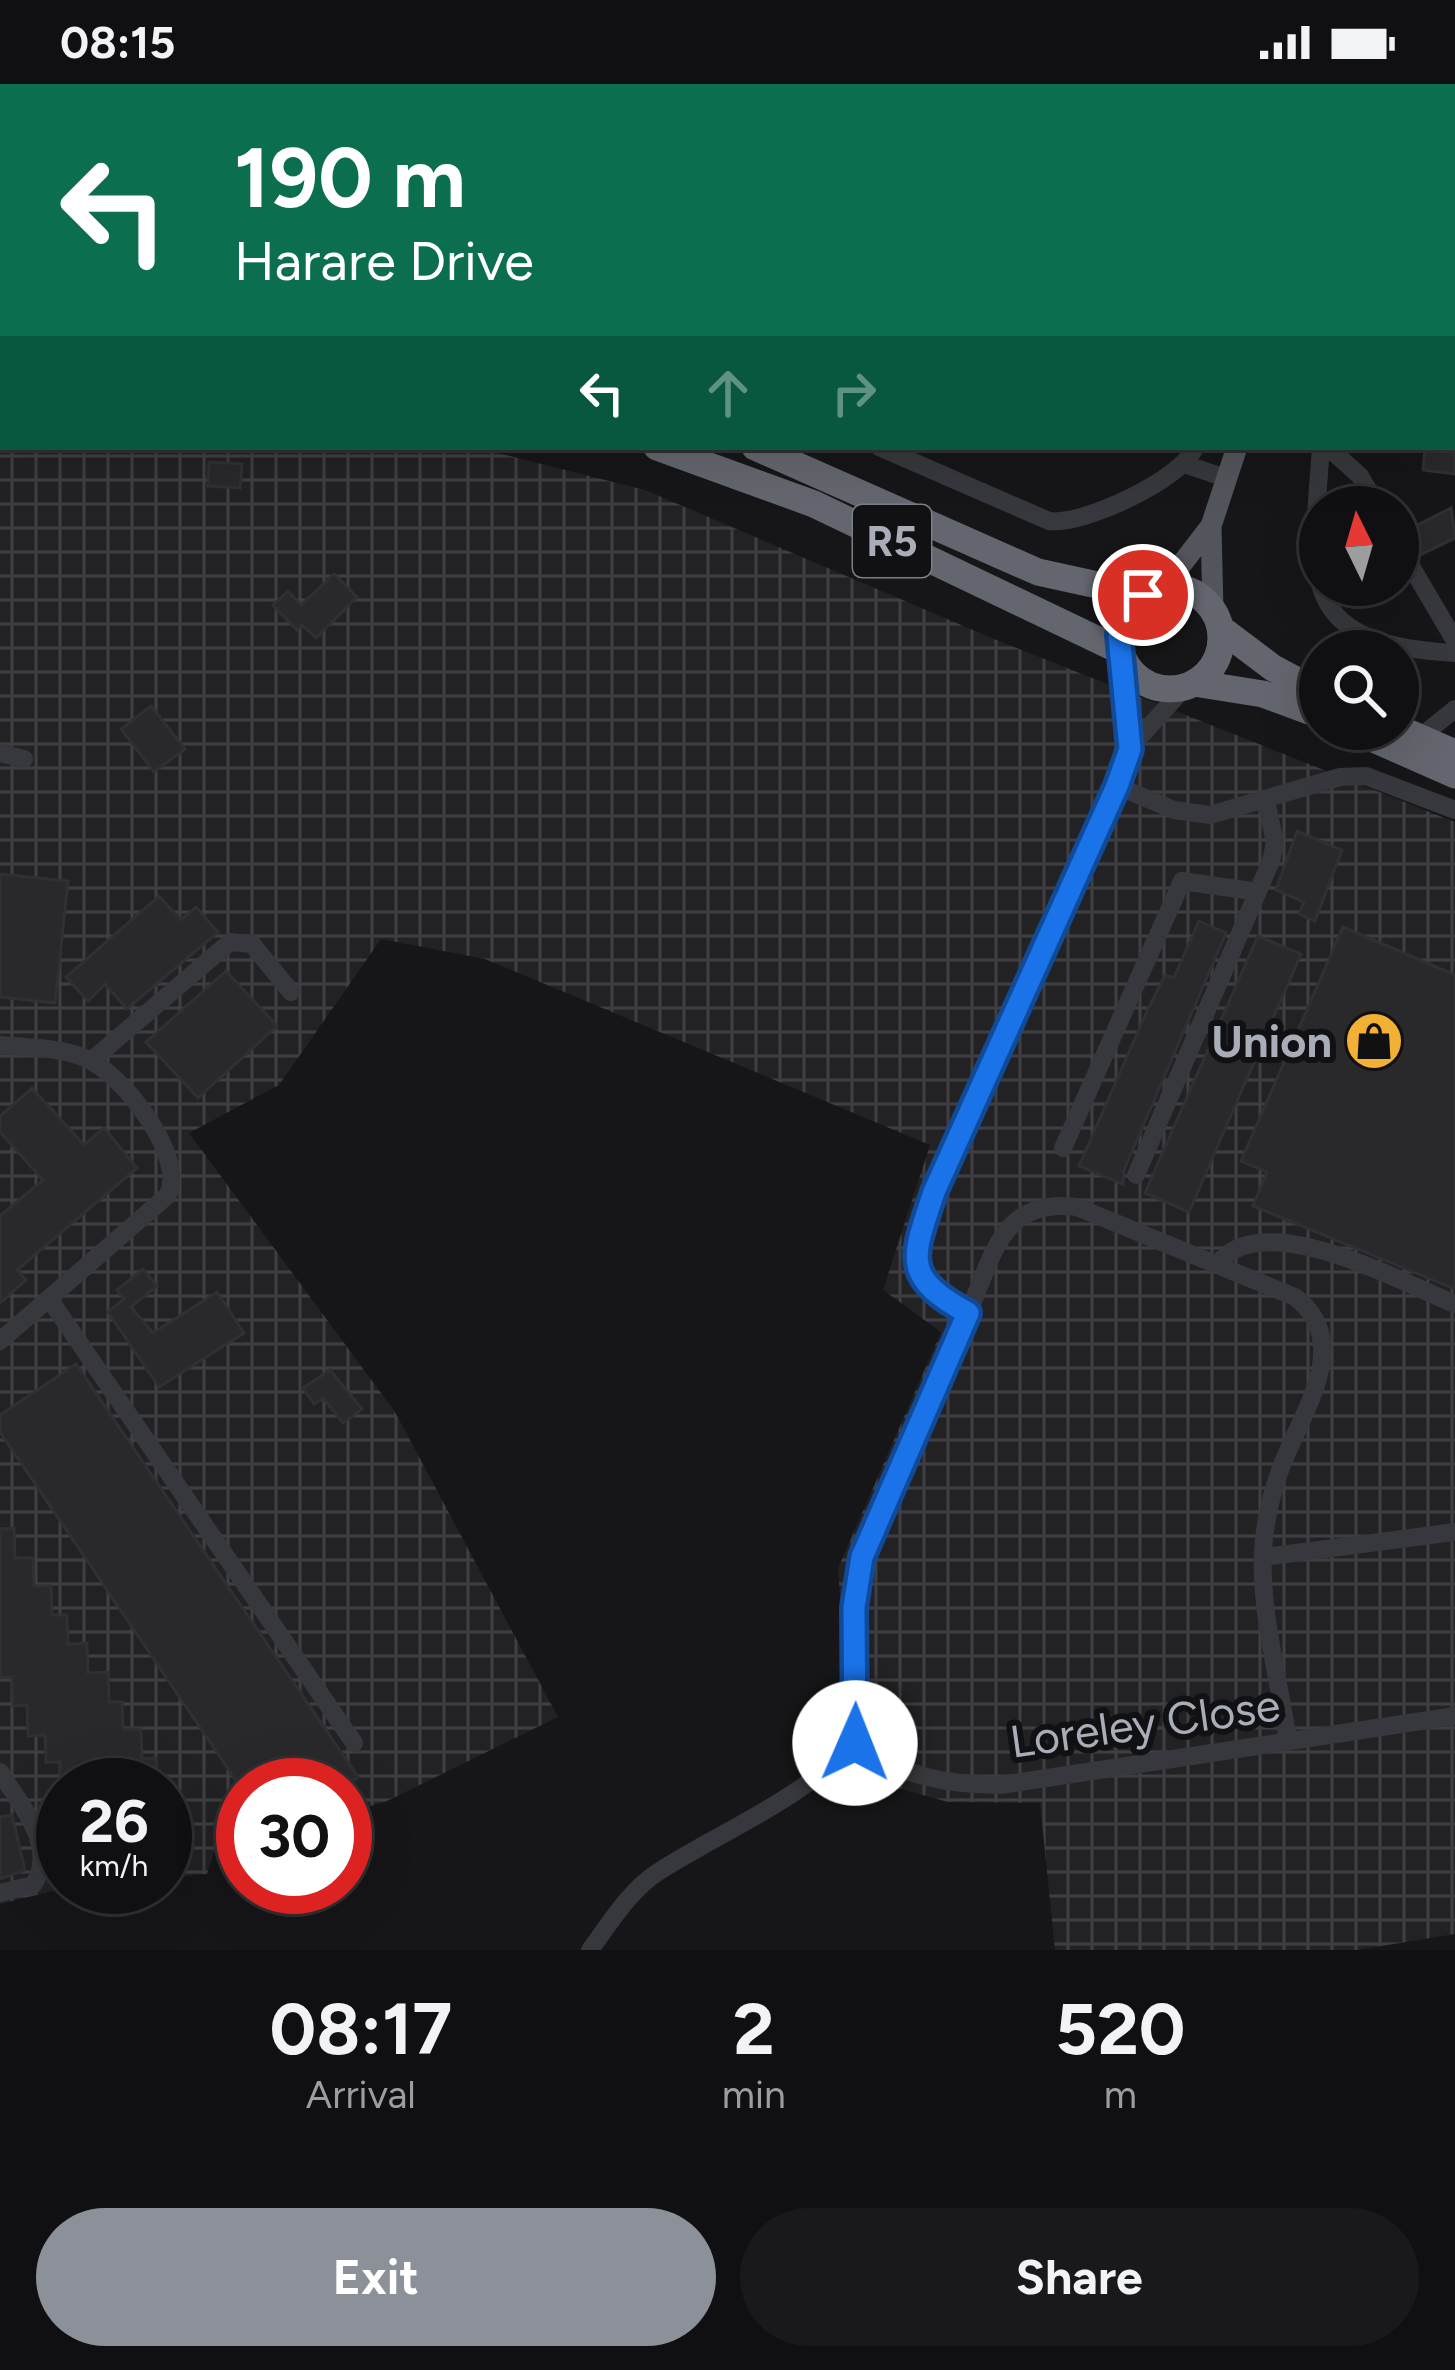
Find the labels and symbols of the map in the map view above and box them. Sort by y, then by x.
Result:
north arrow [1299,486,1419,606]
road number: R5 [853,505,931,577]
pin [1092,544,1194,646]
shop icon: Union [1343,1010,1405,1072]
place label: Union [1211,1014,1332,1068]
street label: Loreley Close [1007,1677,1283,1769]
position arrow [792,1680,918,1806]
speed limit sign: 30 [216,1758,372,1914]

